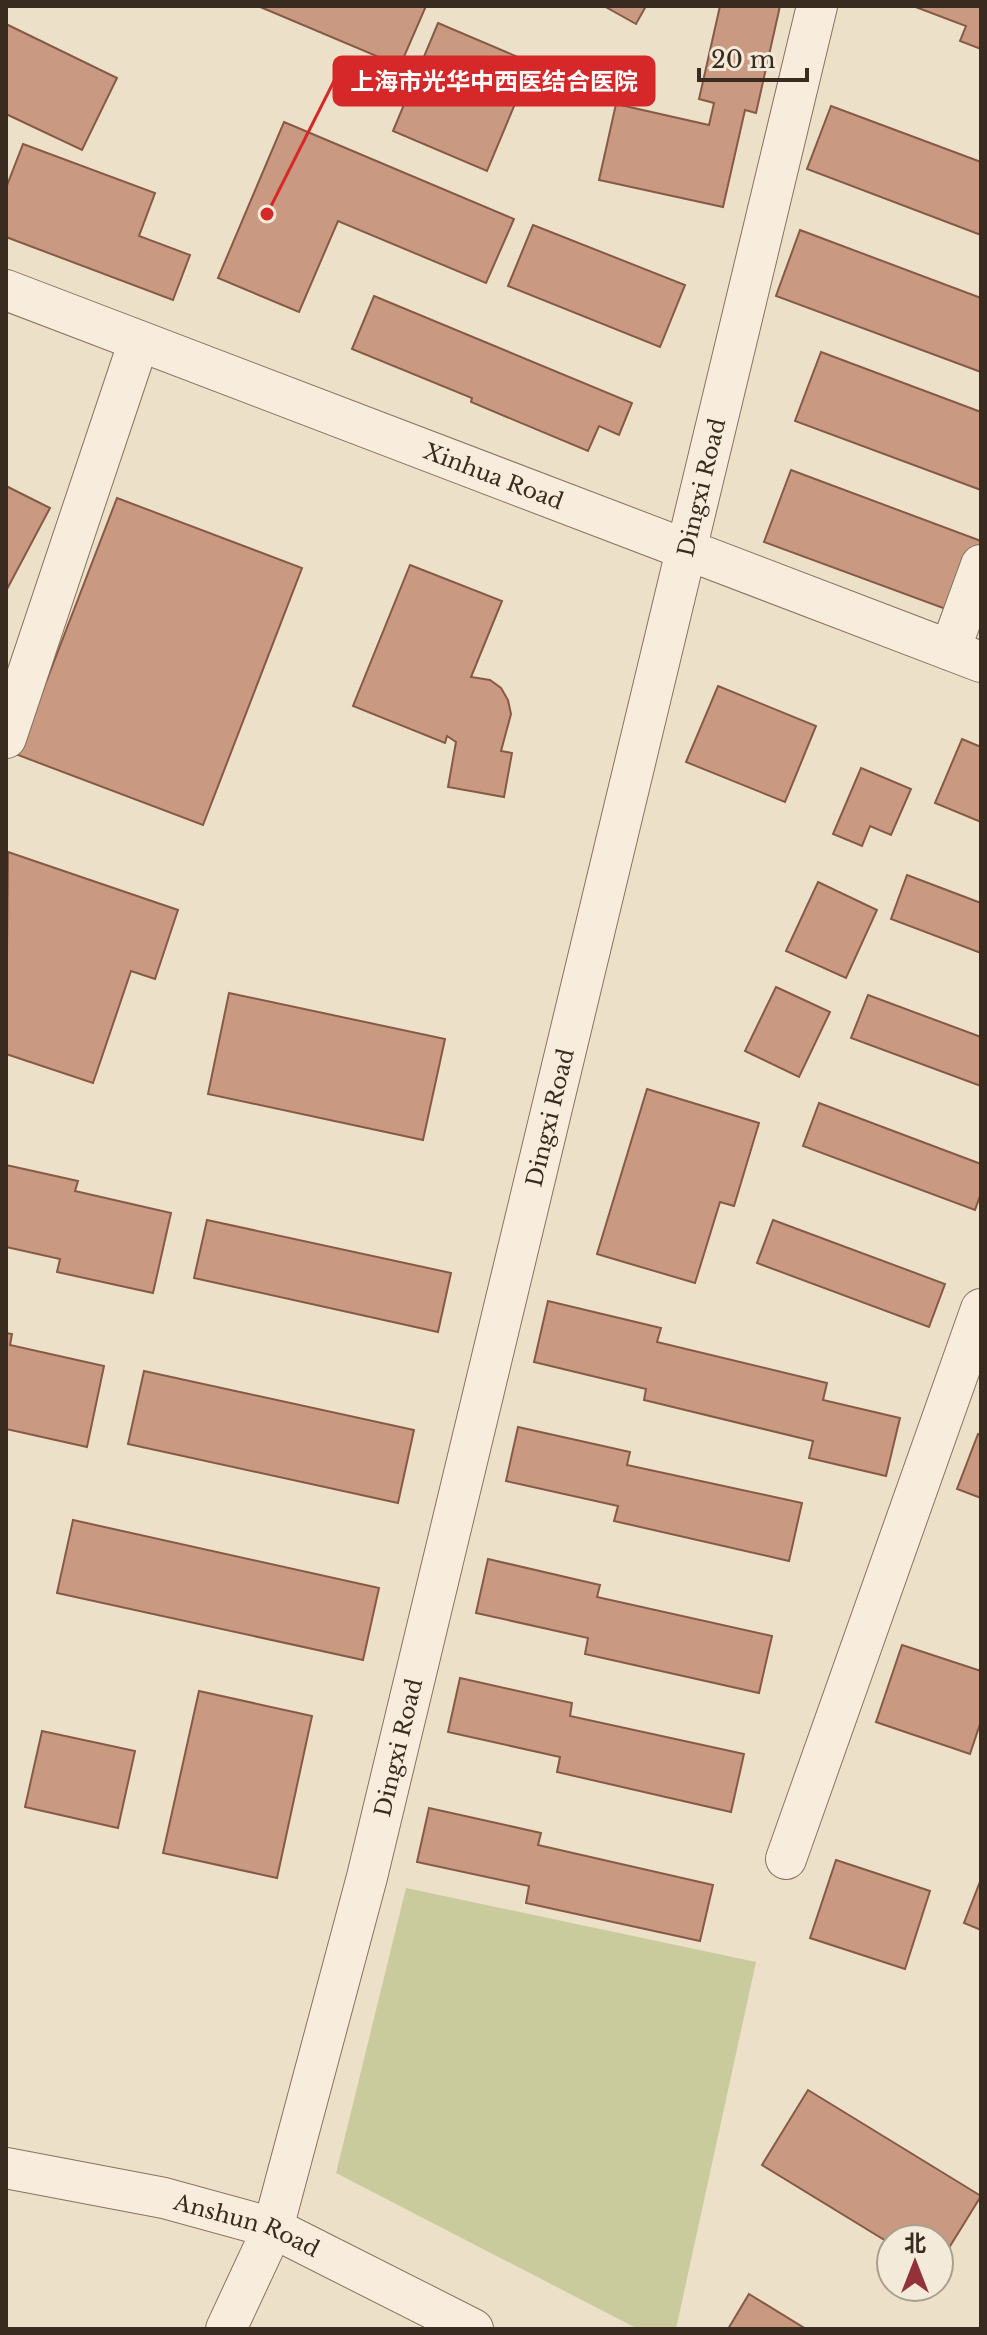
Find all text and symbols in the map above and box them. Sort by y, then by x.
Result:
scale bar [699,32,807,82]
text: 20 m [711,45,776,74]
callout: 上海市光华中西医结合医院 [334,57,654,105]
text: 上海市光华中西医结合医院 [350,67,638,96]
street label: Dingxi Road [672,416,731,559]
street label: Xinhua Road [420,438,567,515]
street label: Dingxi Road [521,1046,580,1189]
street label: Dingxi Road [369,1676,428,1819]
street label: Anshun Road [170,2188,324,2263]
north arrow [875,2223,955,2303]
text: 北 [904,2230,926,2257]

